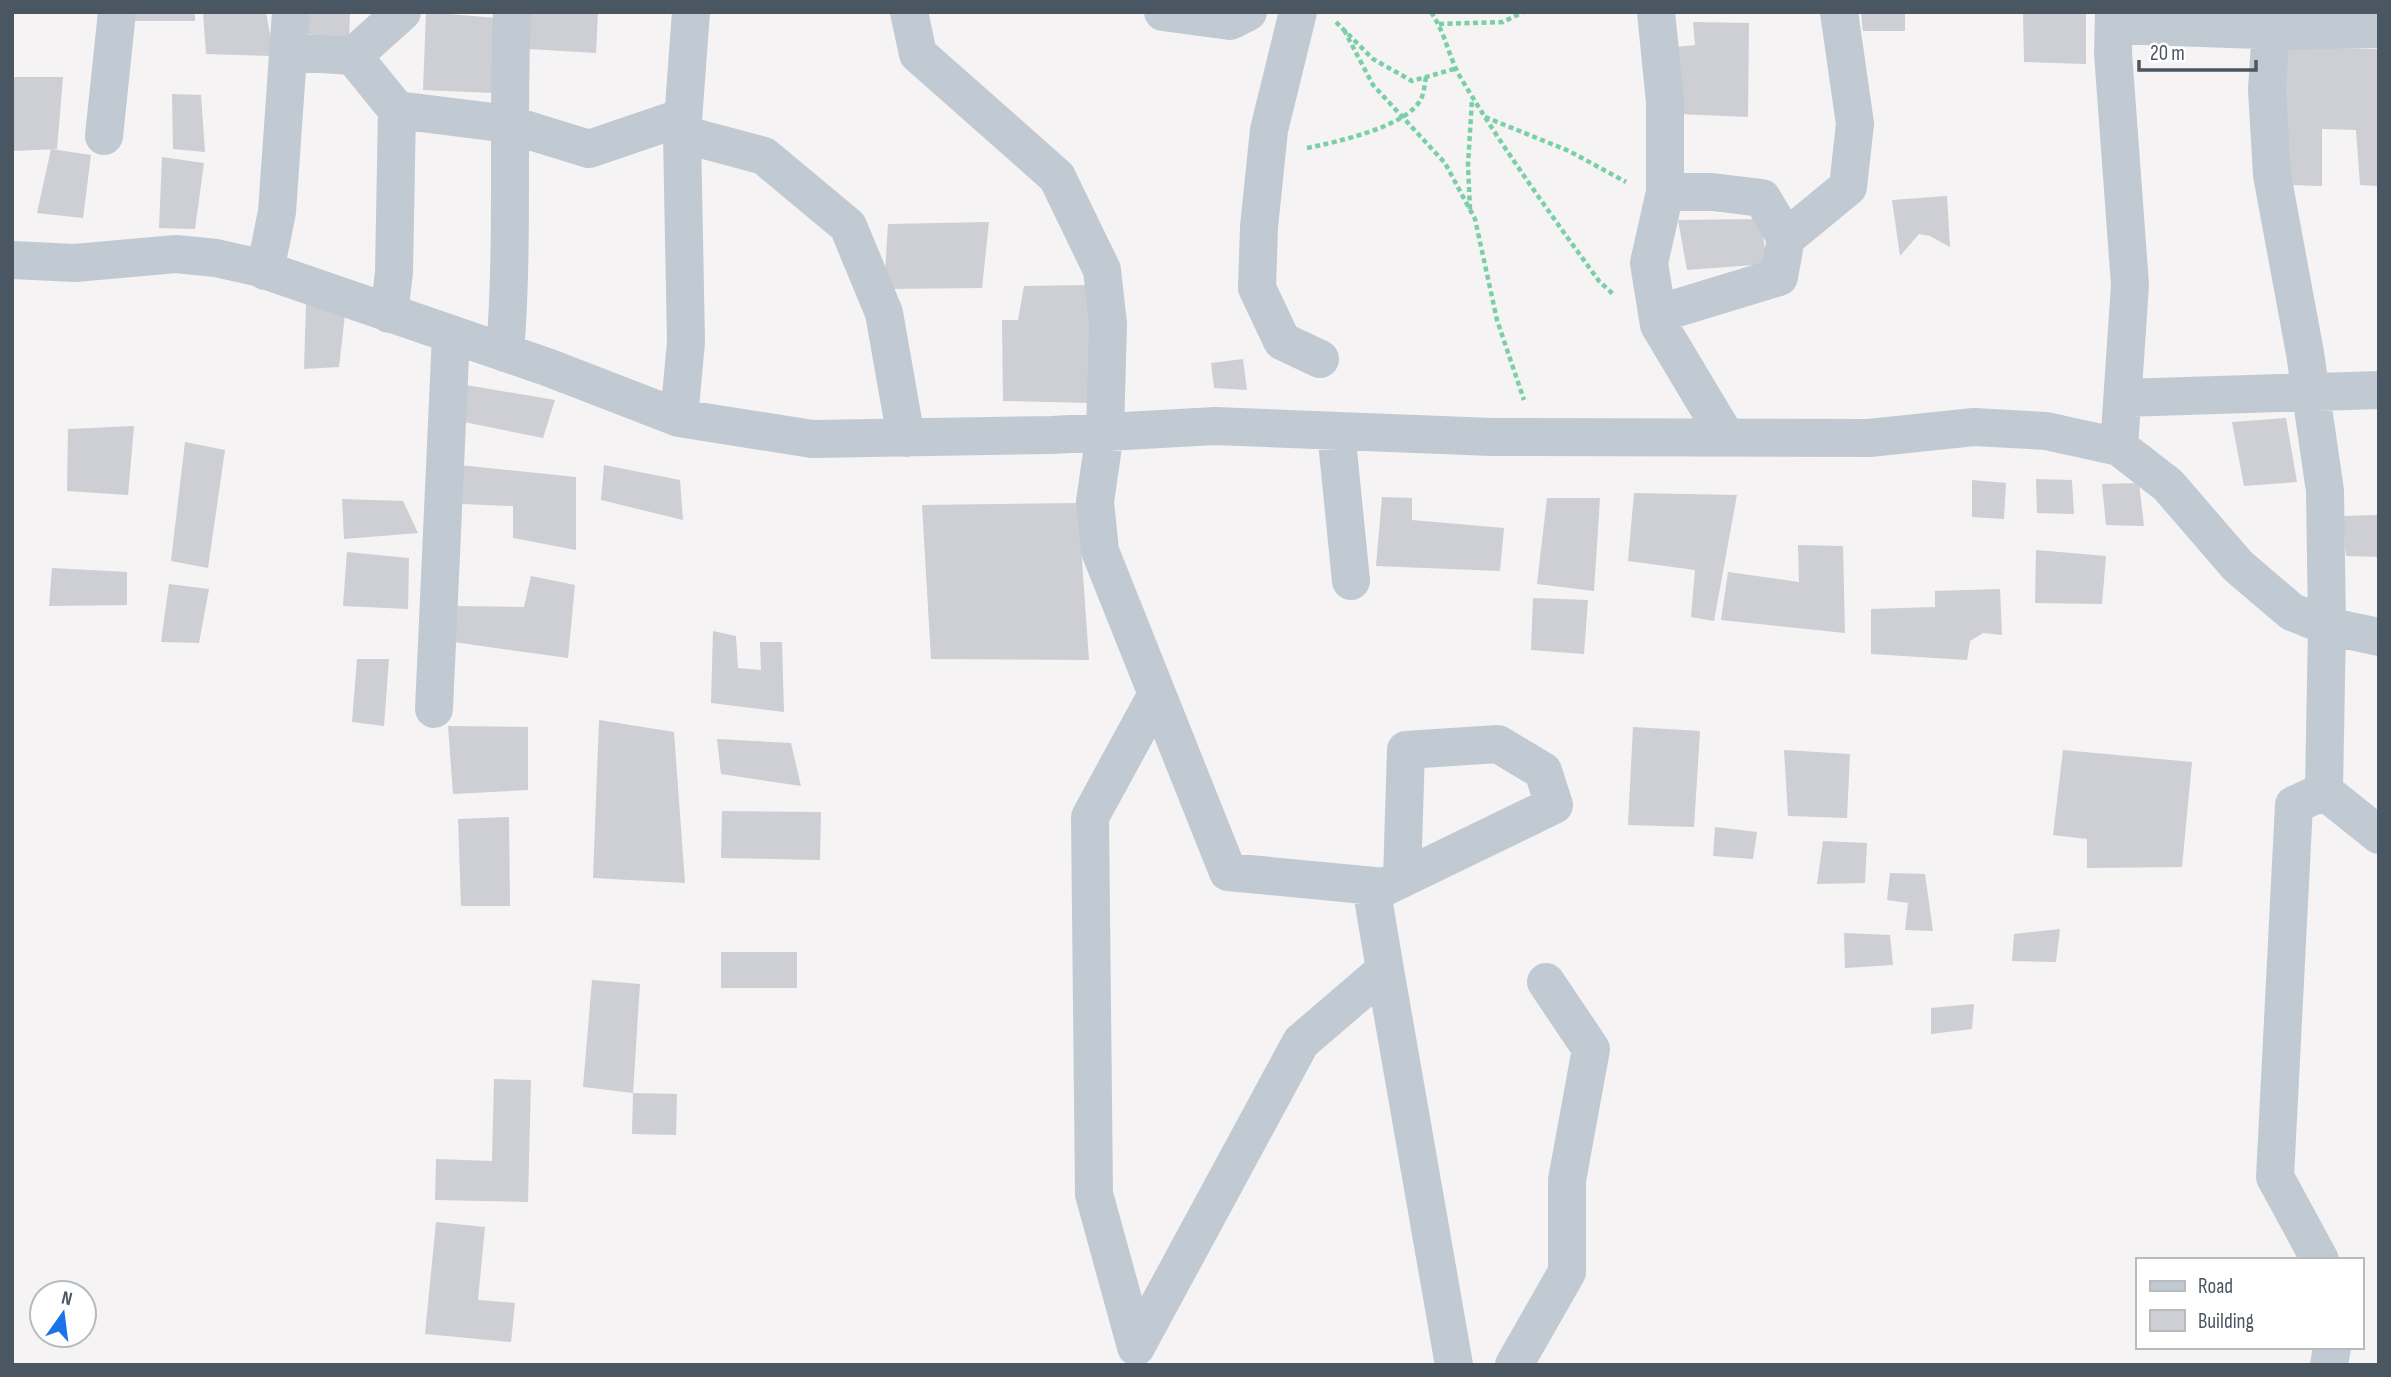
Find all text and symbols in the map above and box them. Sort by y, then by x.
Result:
scale bar [2139,28,2256,72]
text: 20 m [2150,41,2185,66]
legend [2136,1258,2363,1349]
text: Road [2198,1274,2233,1299]
north arrow [28,1279,98,1349]
text: N [59,1287,74,1311]
text: Building [2198,1309,2254,1334]

